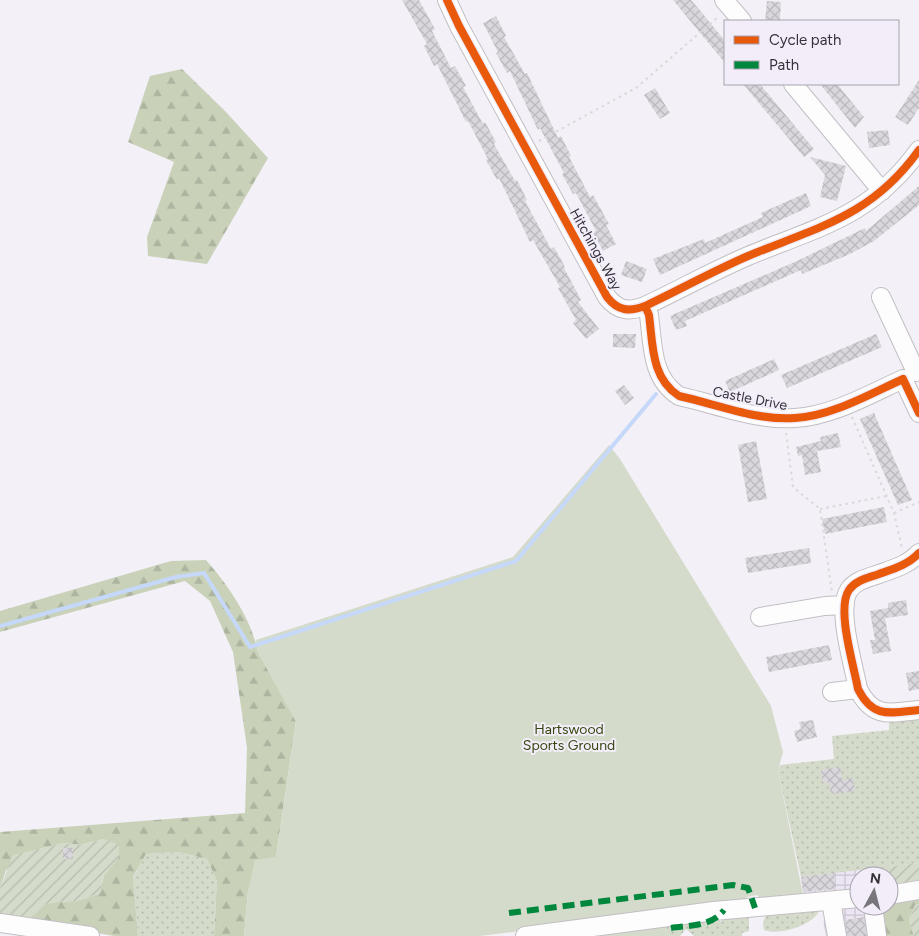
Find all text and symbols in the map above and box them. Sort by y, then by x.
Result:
legend [724,20,899,85]
text: Cycle path [769,31,841,49]
text: Path [769,56,799,74]
street label: Hitchings Way [566,205,625,294]
street label: Castle Drive [711,383,789,414]
park label: Hartswood Sports Ground [523,721,615,754]
north arrow [849,866,899,916]
text: N [869,869,882,888]

